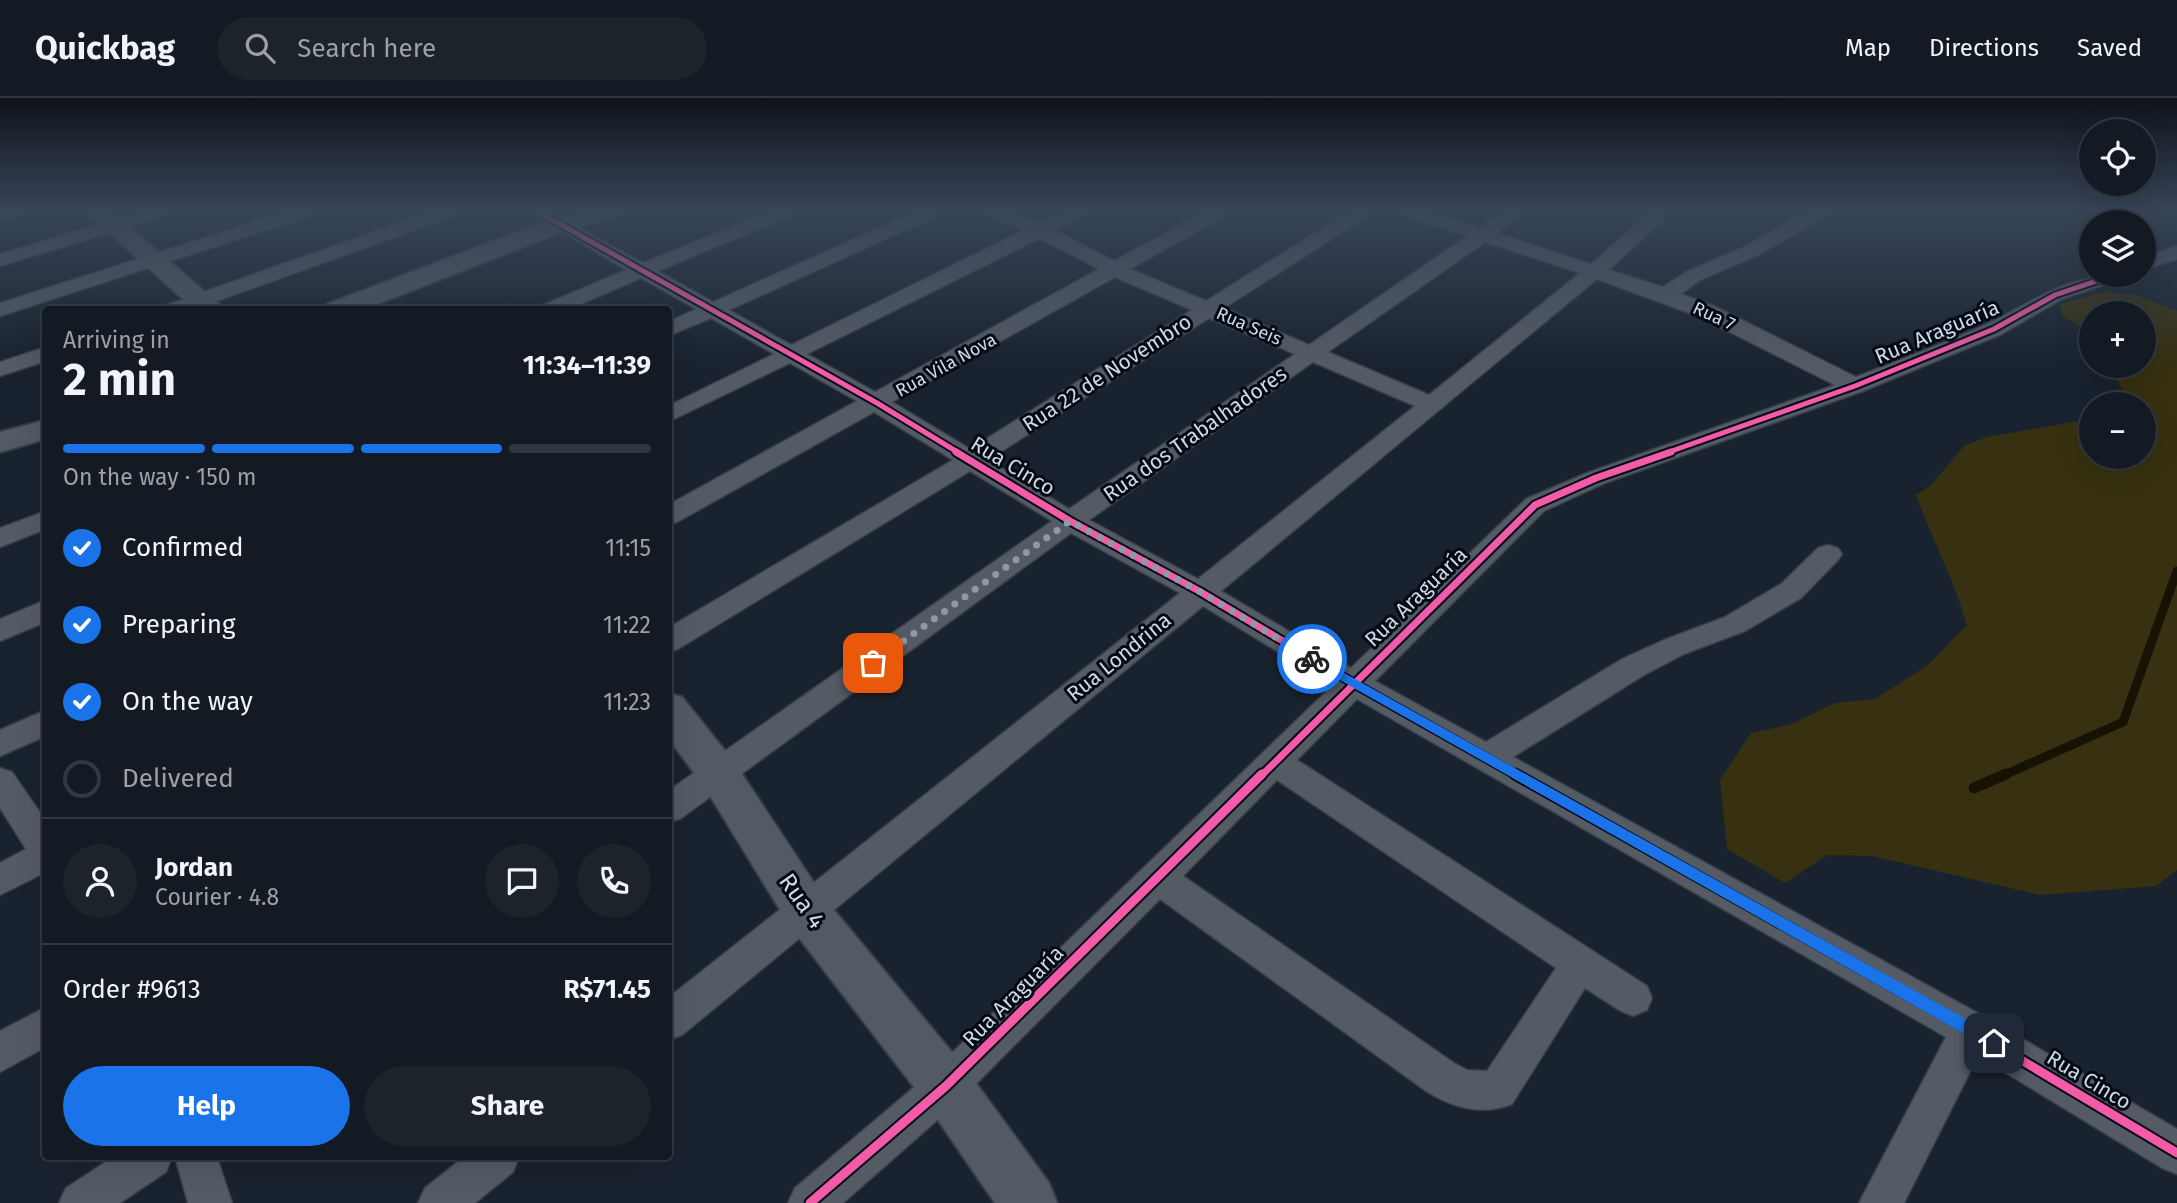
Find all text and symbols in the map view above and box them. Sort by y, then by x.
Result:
search box [217,17,707,80]
text: Quickbag [35,28,175,68]
icon: search [241,29,279,67]
text: Search here [297,33,436,64]
text: Map [1845,34,1891,62]
text: Directions [1929,34,2039,62]
text: Saved [2077,34,2142,62]
map controls [2079,119,2156,469]
button: locate [2079,119,2156,196]
button: layers [2079,210,2156,287]
street label: Rua Araguaría [1871,294,2003,370]
street label: Rua 7 [1689,297,1739,335]
button: + [2079,301,2156,378]
street label: Rua Seis [1213,302,1285,350]
street label: Rua 22 de Novembro [1018,309,1196,437]
text: Arriving in [63,326,170,354]
street label: Rua Vila Nova [892,328,1000,402]
text: 11:34–11:39 [523,350,651,381]
text: 2 min [63,352,176,407]
street label: Rua dos Trabalhadores [1098,361,1292,507]
button: − [2079,392,2156,469]
street label: Rua Cinco [966,431,1060,501]
text: On the way · 150 m [63,463,256,491]
icon: check [63,529,101,567]
text: Confirmed [122,532,243,563]
text: 11:15 [605,534,651,562]
street label: Rua Araguaría [1359,542,1473,652]
icon: check [63,606,101,644]
street label: Rua Londrina [1062,607,1176,707]
text: Preparing [122,609,235,640]
text: 11:22 [603,611,651,639]
courier [1277,624,1347,694]
pin [843,633,903,693]
icon: bike [1293,640,1331,678]
icon: bag [854,644,892,682]
icon: check [63,683,101,721]
text: On the way [122,686,253,717]
text: 11:23 [603,688,651,716]
text: Delivered [122,763,234,794]
button: person [63,844,137,918]
button: chat [485,844,559,918]
button: phone [577,844,651,918]
text: Jordan [155,852,233,883]
street label: Rua 4 [773,868,831,934]
text: Courier · 4.8 [155,883,279,911]
street label: Rua Araguaría [957,940,1069,1052]
text: Order #9613 [63,974,201,1005]
text: R$71.45 [564,974,651,1005]
pin [1964,1013,2024,1073]
icon: home [1975,1024,2013,1062]
street label: Rua Cinco [2042,1045,2136,1115]
button: Help [63,1066,350,1146]
button: Share [364,1066,651,1146]

